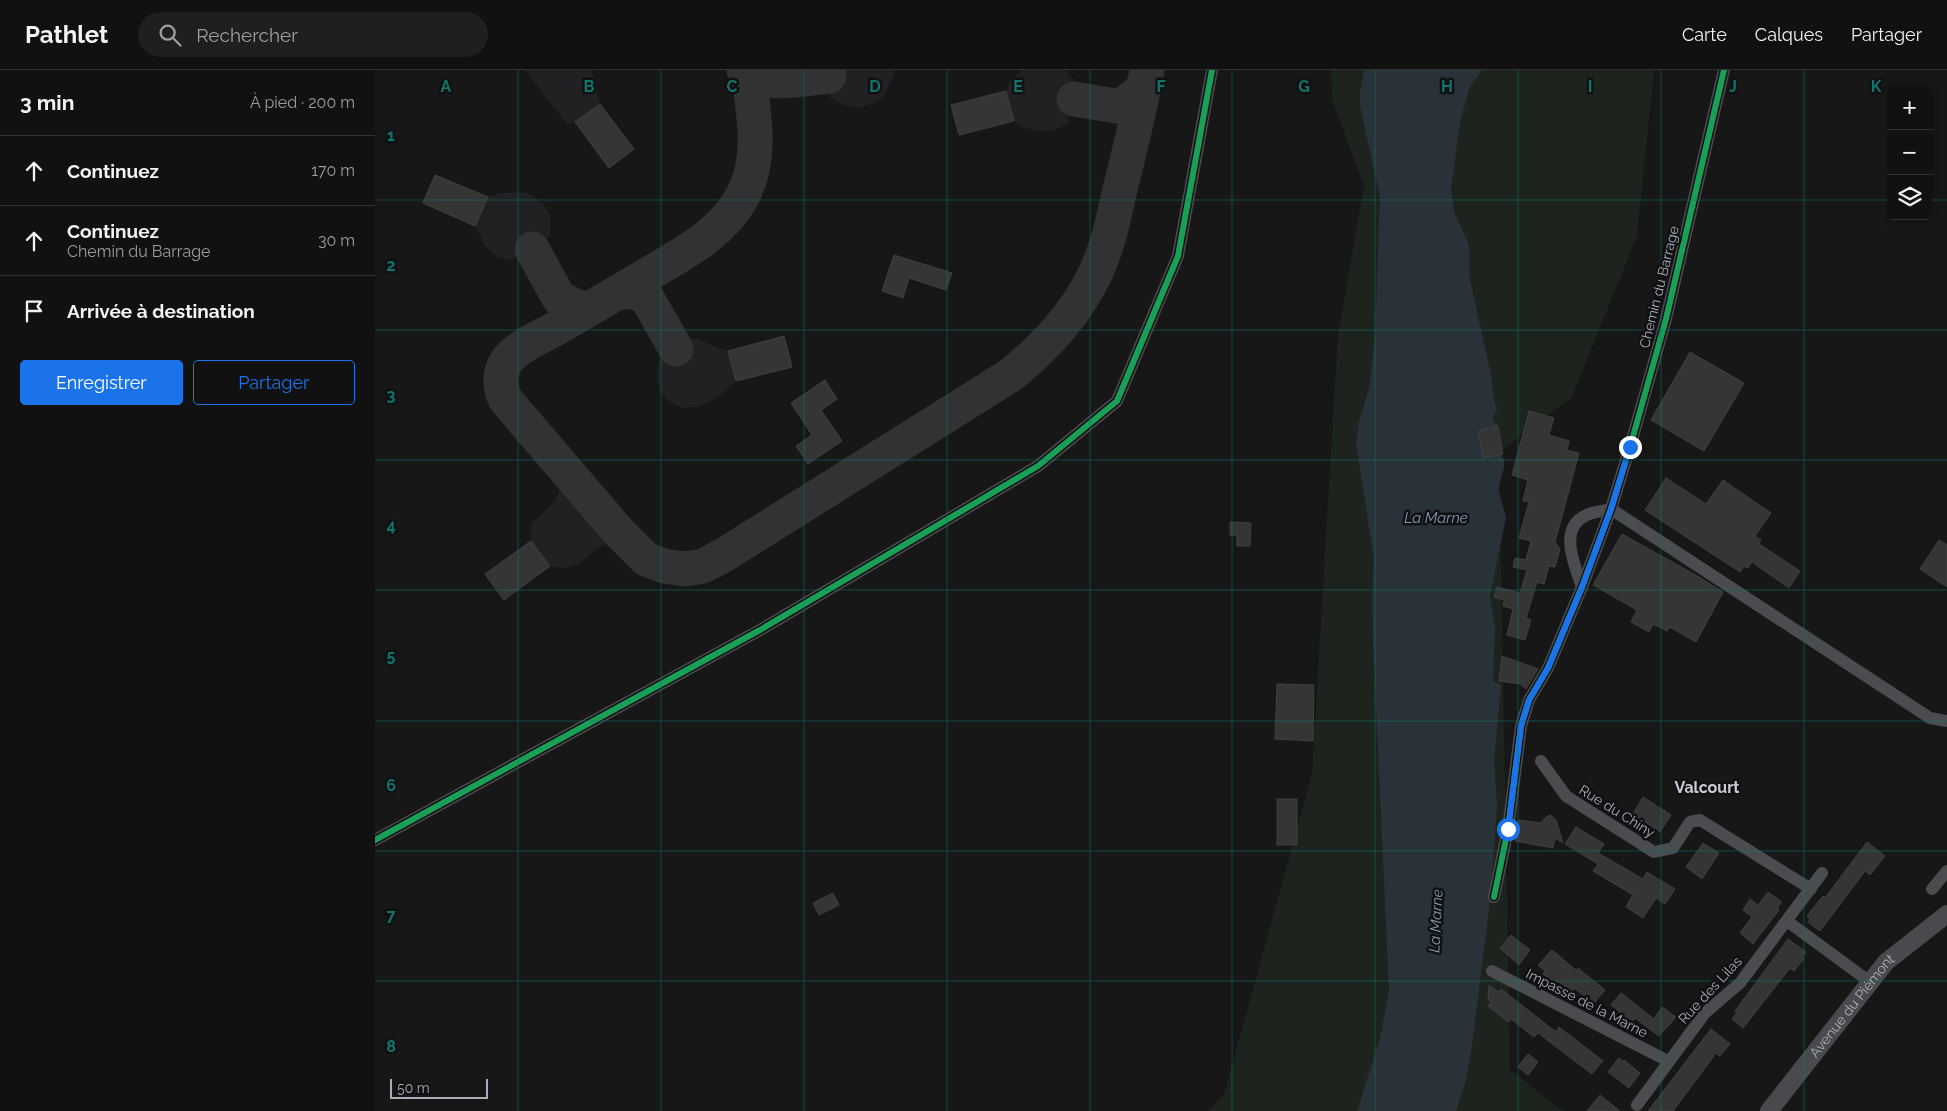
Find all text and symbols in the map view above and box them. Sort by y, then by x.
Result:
search box [138,12,488,57]
text: Pathlet [25,20,108,49]
icon: search [156,21,184,49]
text: Rechercher [196,24,298,46]
text: Carte [1682,24,1727,45]
text: Calques [1755,24,1823,45]
text: Partager [1851,24,1922,45]
text: A [441,77,452,96]
text: B [584,77,595,96]
text: C [727,77,738,96]
text: D [869,77,881,96]
text: E [1013,77,1023,96]
text: F [1156,77,1166,96]
text: G [1298,77,1310,96]
text: H [1441,77,1453,96]
text: I [1588,77,1592,96]
text: J [1729,77,1737,96]
text: K [1871,77,1882,96]
map controls [1887,85,1932,220]
button: + [1887,85,1932,130]
text: 3 min [20,90,74,115]
text: À pied · 200 m [250,93,355,112]
text: 1 [387,126,395,145]
button: − [1887,130,1932,175]
icon: ahead [20,157,48,185]
text: Continuez [67,160,159,182]
text: 170 m [311,161,355,180]
button: layers [1887,175,1932,220]
text: Continuez [67,220,159,242]
street label: Chemin du Barrage [1636,224,1682,350]
icon: ahead [20,227,48,255]
text: 30 m [318,231,355,250]
text: Chemin du Barrage [67,242,210,261]
text: 2 [386,256,396,275]
icon: arrive [20,297,48,325]
text: Arrivée à destination [67,300,255,322]
button: Enregistrer [20,360,183,405]
button: Partager [193,360,355,405]
text: 3 [387,386,396,405]
route end [1619,436,1642,459]
water label: La Marne [1404,509,1468,527]
text: 4 [386,516,396,535]
text: 5 [387,646,396,665]
text: 6 [386,776,396,795]
district label: Valcourt [1674,778,1740,797]
street label: Rue du Chiny [1576,781,1658,841]
route start [1497,818,1520,841]
water label: La Marne [1425,889,1447,953]
text: 7 [387,906,396,925]
street label: Avenue du Piémont [1806,950,1898,1061]
street label: Rue des Lilas [1675,953,1745,1027]
street label: Impasse de la Marne [1523,965,1651,1041]
text: 8 [386,1037,396,1056]
scale bar [390,1076,487,1099]
text: 50 m [397,1080,430,1096]

